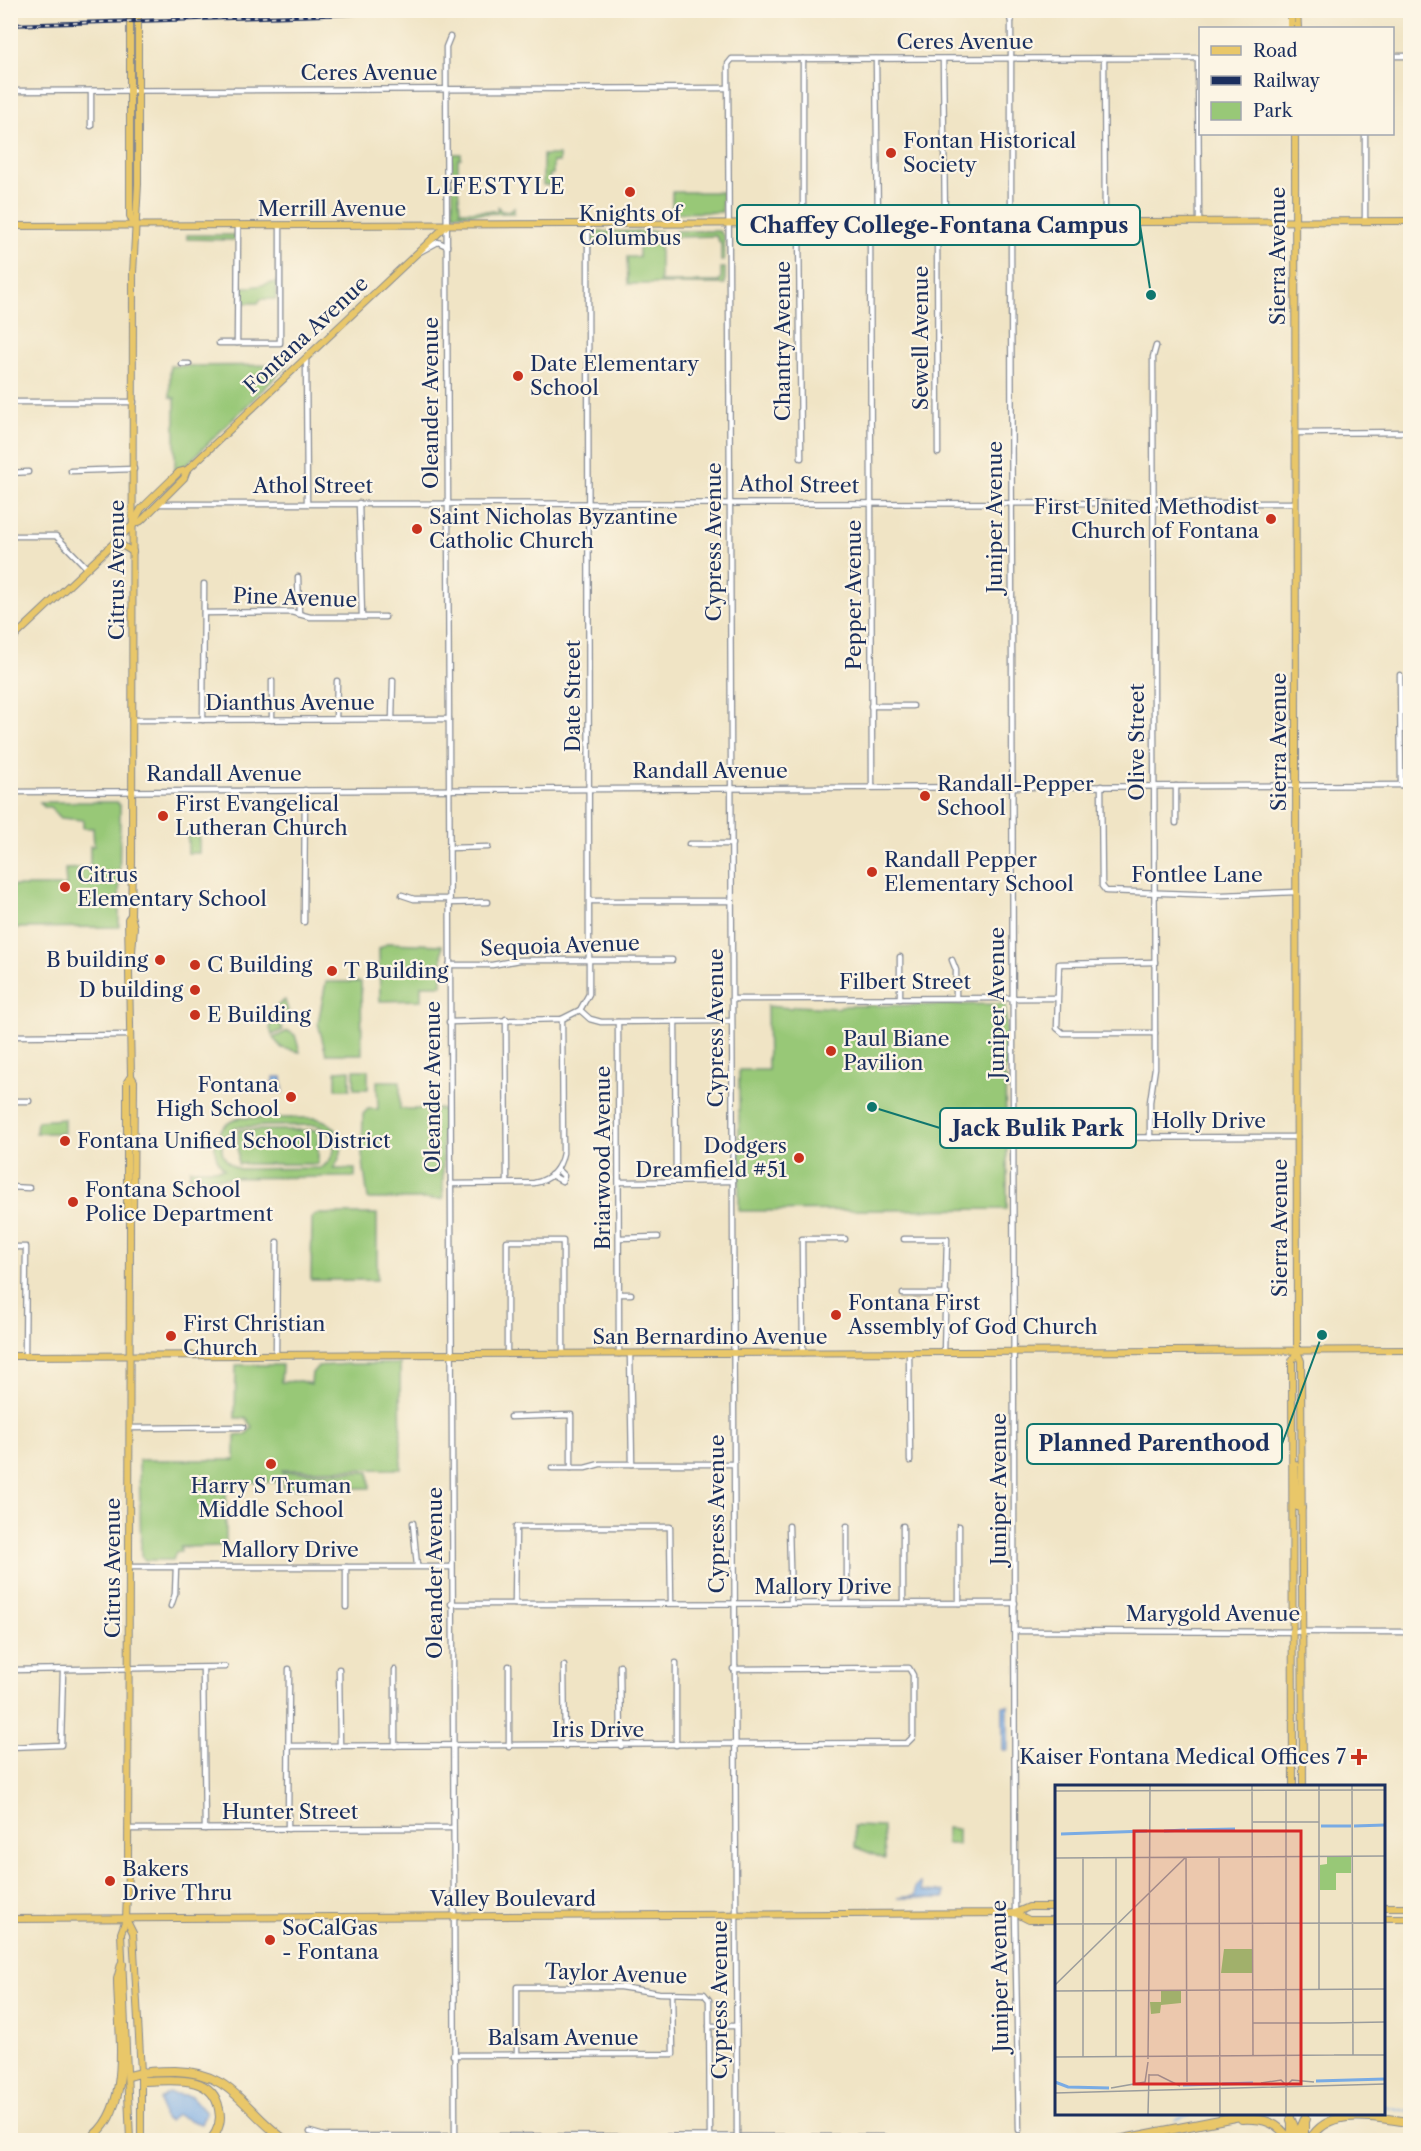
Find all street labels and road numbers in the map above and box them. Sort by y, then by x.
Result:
street label: Ceres Avenue [897,29,1033,54]
street label: Ceres Avenue [301,60,437,85]
street label: Sierra Avenue [1265,187,1290,325]
street label: Merrill Avenue [258,196,406,221]
street label: Chantry Avenue [770,261,795,421]
street label: Sewell Avenue [908,266,933,410]
street label: Fontana Avenue [238,271,373,399]
street label: Oleander Avenue [418,317,443,489]
street label: Juniper Avenue [982,441,1007,596]
street label: Cypress Avenue [701,463,726,621]
street label: Athol Street [738,471,860,498]
street label: Athol Street [252,473,374,498]
street label: Citrus Avenue [104,500,129,640]
street label: Pepper Avenue [841,520,866,670]
street label: Pine Avenue [232,583,358,612]
street label: Date Street [560,639,585,752]
street label: Sierra Avenue [1266,673,1291,811]
street label: Olive Street [1124,683,1149,801]
street label: Dianthus Avenue [205,690,375,715]
street label: Randall Avenue [632,758,788,783]
street label: Randall Avenue [146,761,302,786]
street label: Fontlee Lane [1131,862,1263,887]
street label: Juniper Avenue [984,927,1009,1082]
street label: Sequoia Avenue [480,930,640,961]
street label: Cypress Avenue [703,949,728,1107]
street label: Filbert Street [839,969,972,994]
street label: Oleander Avenue [420,1001,445,1173]
street label: Briarwood Avenue [590,1066,615,1250]
street label: Holly Drive [1152,1108,1266,1133]
street label: Sierra Avenue [1267,1159,1292,1297]
street label: San Bernardino Avenue [593,1324,827,1349]
street label: Juniper Avenue [986,1413,1011,1568]
street label: Cypress Avenue [704,1435,729,1593]
street label: Oleander Avenue [422,1487,447,1659]
street label: Citrus Avenue [100,1498,125,1638]
street label: Mallory Drive [221,1537,359,1562]
street label: Mallory Drive [754,1574,892,1599]
street label: Marygold Avenue [1126,1601,1300,1626]
street label: Iris Drive [552,1717,644,1742]
street label: Hunter Street [222,1799,359,1824]
street label: Valley Boulevard [429,1886,596,1911]
street label: Juniper Avenue [986,1900,1013,2055]
street label: Cypress Avenue [707,1921,732,2079]
street label: Taylor Avenue [544,1959,688,1988]
street label: Balsam Avenue [487,2025,639,2050]

